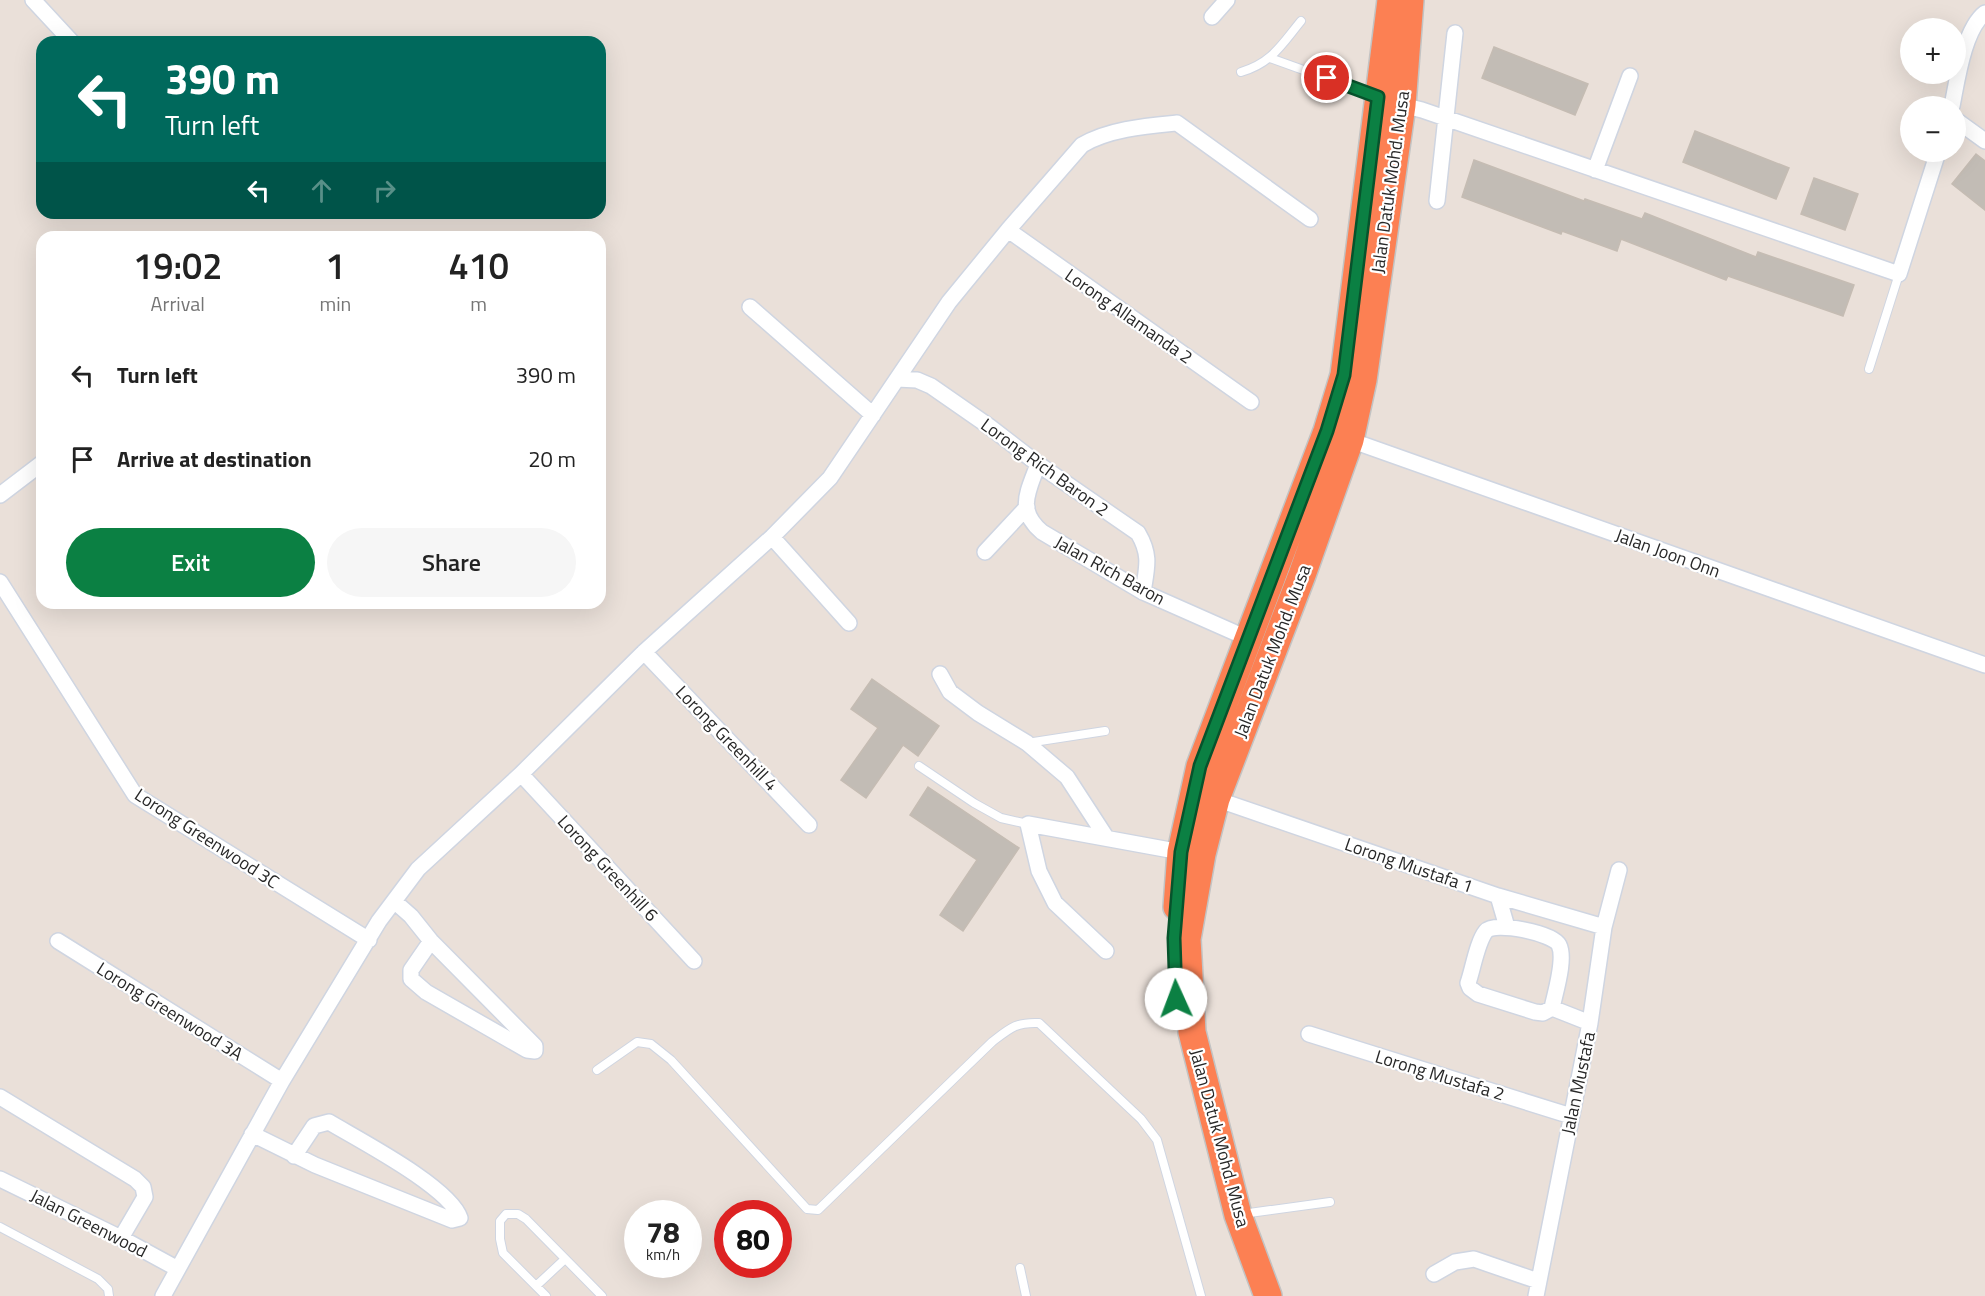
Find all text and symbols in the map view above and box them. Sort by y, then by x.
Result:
map controls [1900,18,1966,162]
button: + [1900,18,1966,84]
text: 390 m [165,46,280,110]
pin [1301,52,1352,103]
icon: left [66,60,144,138]
icon: arrive [1310,61,1343,94]
street label: Jalan Datuk Mohd. Musa [1364,89,1416,275]
button: − [1900,96,1966,162]
text: Turn left [165,104,259,145]
icon: left [242,174,275,207]
icon: ahead [305,174,338,207]
icon: right [368,174,401,207]
text: 19:02 [133,238,222,293]
text: 1 [325,238,345,293]
text: 410 [448,238,509,293]
street label: Lorong Allamanda 2 [1059,262,1199,370]
text: Arrival [151,288,205,319]
text: min [319,288,351,319]
text: m [470,288,487,319]
text: Turn left [117,358,198,392]
text: 390 m [516,358,576,392]
icon: left [66,359,99,392]
street label: Lorong Rich Baron 2 [975,411,1115,523]
text: Arrive at destination [117,442,312,476]
text: 20 m [528,442,576,476]
icon: arrive [66,443,99,476]
street label: Jalan Joon Onn [1612,522,1724,584]
button: Exit [66,528,315,597]
button: Share [327,528,576,597]
street label: Jalan Rich Baron [1050,528,1170,612]
street label: Jalan Datuk Mohd. Musa [1226,560,1318,742]
street label: Lorong Greenhill 4 [670,679,784,797]
street label: Lorong Greenwood 3C [129,781,285,895]
street label: Lorong Greenhill 6 [551,809,665,927]
street label: Lorong Mustafa 1 [1341,830,1477,900]
street label: Lorong Greenwood 3A [91,955,249,1067]
position arrow [1144,967,1208,1031]
street label: Jalan Mustafa [1554,1029,1602,1137]
street label: Lorong Mustafa 2 [1372,1043,1508,1107]
street label: Jalan Datuk Mohd. Musa [1183,1046,1257,1230]
street label: Jalan Greenwood [26,1182,152,1264]
speed limit sign: 80 [714,1200,792,1278]
text: 78 [646,1209,680,1255]
text: km/h [646,1243,680,1266]

